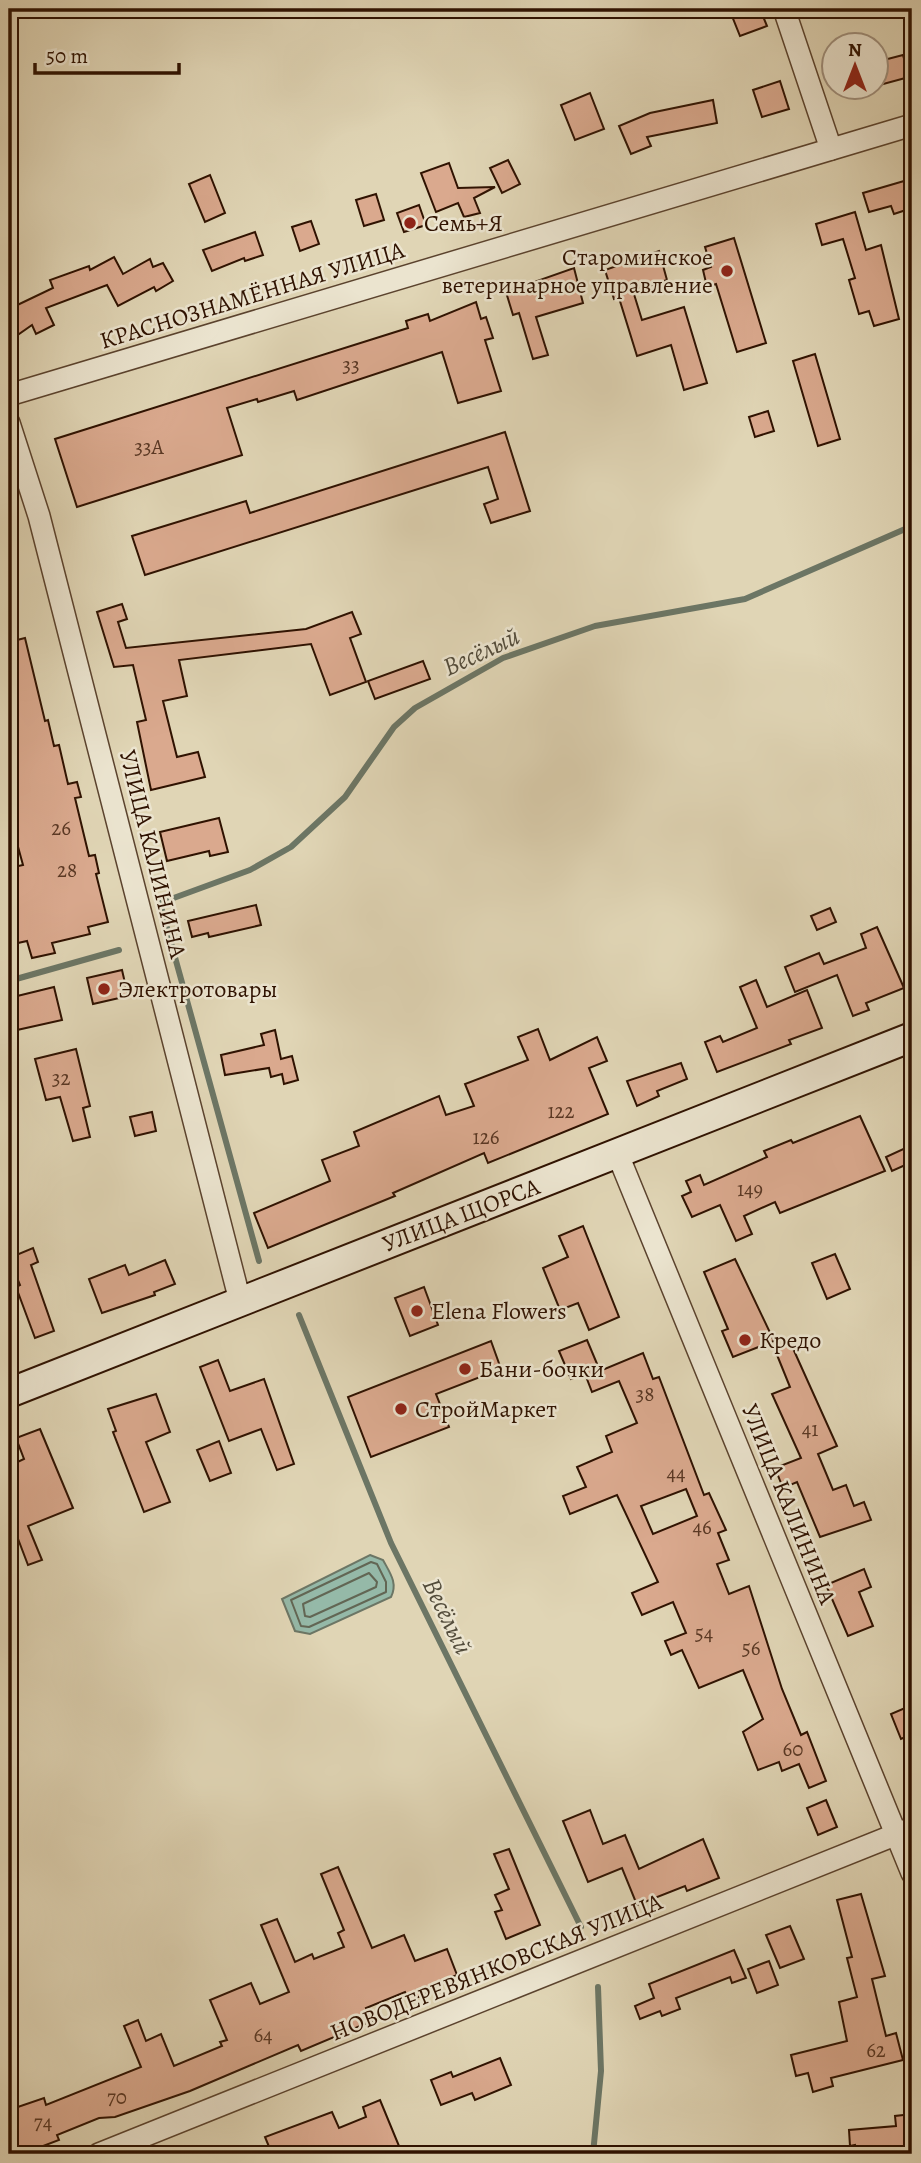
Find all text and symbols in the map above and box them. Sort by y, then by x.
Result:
scale bar [35,32,178,76]
north arrow [820,32,890,102]
text: N [848,37,862,63]
text: 50 m [46,42,88,70]
place label: Семь+Я [424,207,503,239]
marker: Семь+Я [402,215,418,231]
street label: КРАСНОЗНАМЁННАЯ УЛИЦА [96,233,409,357]
place label: Староминское ветеринарное управление [441,241,713,301]
marker: Староминское ветеринарное управление [719,263,735,279]
house number: 33 [342,351,360,379]
house number: 33А [134,433,165,461]
water label: Весёлый [437,618,525,684]
street label: УЛИЦА КАЛИНИНА [112,746,195,962]
house number: 26 [51,814,71,842]
house number: 28 [57,856,77,884]
place label: Электротовары [118,973,277,1005]
marker: Электротовары [96,981,112,997]
house number: 32 [52,1064,70,1092]
house number: 122 [547,1097,575,1125]
house number: 126 [473,1123,500,1151]
street label: УЛИЦА ЩОРСА [378,1170,545,1260]
house number: 149 [737,1175,763,1203]
place label: Elena Flowers [431,1295,567,1327]
marker: Elena Flowers [409,1303,425,1319]
place label: Кредо [759,1324,821,1356]
marker: Кредо [737,1332,753,1348]
place label: Бани-бочки [479,1353,604,1385]
marker: Бани-бочки [457,1361,473,1377]
house number: 38 [636,1380,654,1408]
place label: СтройМаркет [415,1393,557,1425]
street label: УЛИЦА КАЛИНИНА [734,1399,844,1610]
marker: СтройМаркет [393,1401,409,1417]
house number: 41 [802,1415,818,1443]
house number: 44 [666,1459,686,1487]
house number: 46 [692,1513,712,1541]
water label: Весёлый [414,1572,481,1660]
house number: 54 [695,1619,713,1647]
house number: 56 [742,1634,761,1662]
house number: 60 [783,1735,803,1763]
street label: НОВОДЕРЕВЯНКОВСКАЯ УЛИЦА [325,1885,668,2048]
house number: 64 [253,2021,273,2049]
house number: 62 [866,2036,886,2064]
house number: 70 [107,2083,127,2111]
house number: 74 [34,2108,52,2136]

